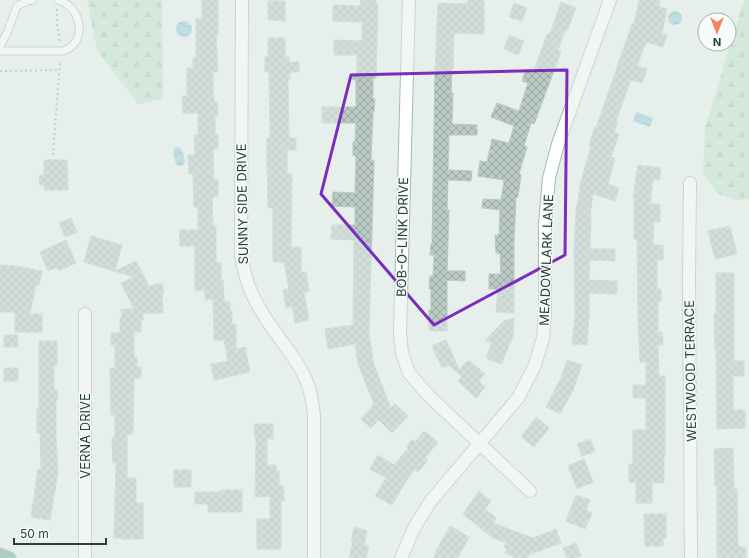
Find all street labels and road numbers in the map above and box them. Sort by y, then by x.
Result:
street label: SUNNY SIDE DRIVE [233,143,251,265]
street label: BOB-O-LINK DRIVE [393,177,411,297]
street label: MEADOWLARK LANE [536,194,556,326]
street label: WESTWOOD TERRACE [681,300,699,442]
street label: VERNA DRIVE [77,393,93,479]

